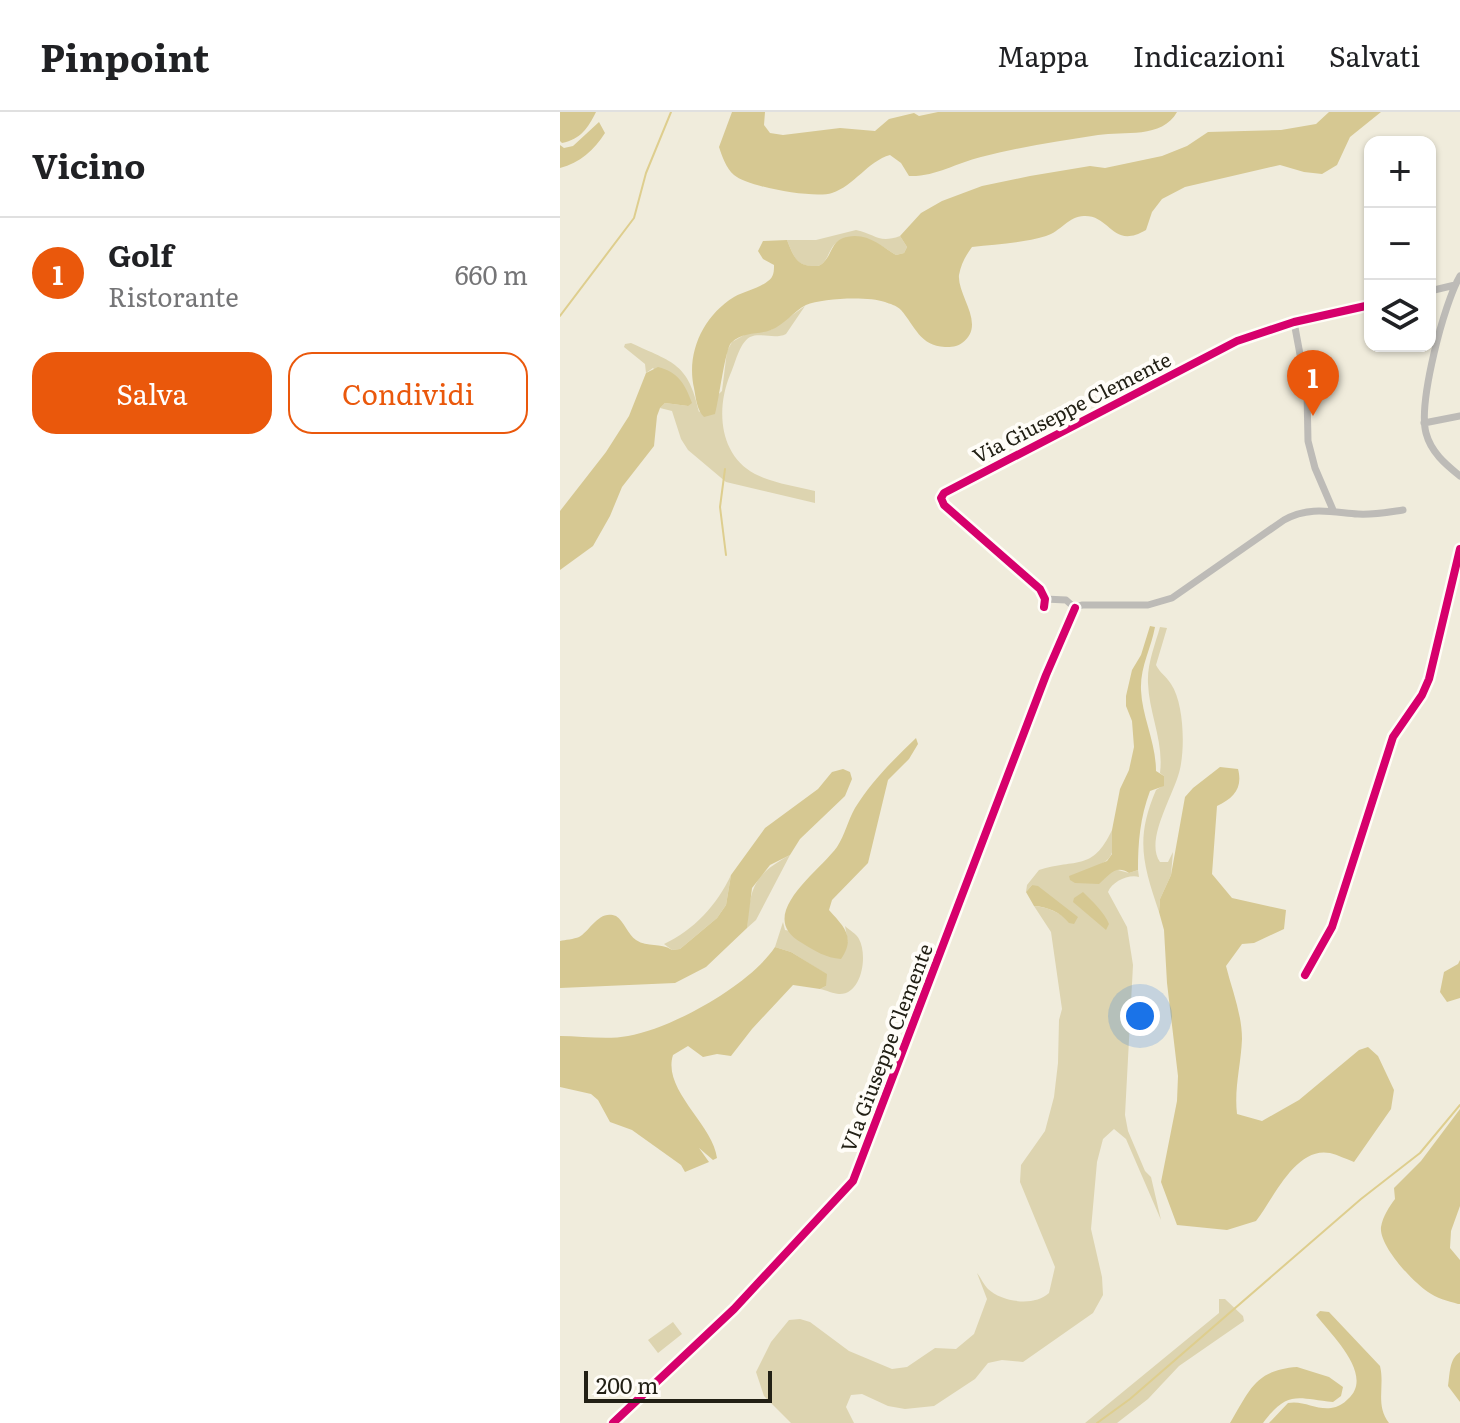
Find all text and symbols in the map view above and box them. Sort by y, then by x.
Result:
text: Pinpoint [40,27,210,84]
text: Mappa [997,34,1089,76]
text: Indicazioni [1133,34,1285,76]
text: Salvati [1329,34,1420,76]
map controls [1364,136,1436,352]
button: + [1364,136,1436,208]
text: Vicino [32,139,145,189]
button: − [1364,208,1436,280]
text: Golf [108,232,173,276]
text: 1 [53,254,63,293]
text: 660 m [455,254,528,293]
text: Ristorante [108,276,239,315]
button: layers [1364,280,1436,352]
street label: Via Giuseppe Clemente [967,343,1176,469]
pin: 1 [1287,350,1339,416]
button: Salva [32,352,272,434]
button: Condividi [288,352,528,434]
street label: VIa Giuseppe Clemente [832,939,939,1156]
your location [1120,996,1160,1036]
scale bar [584,1367,772,1403]
text: 200 m [596,1368,658,1401]

